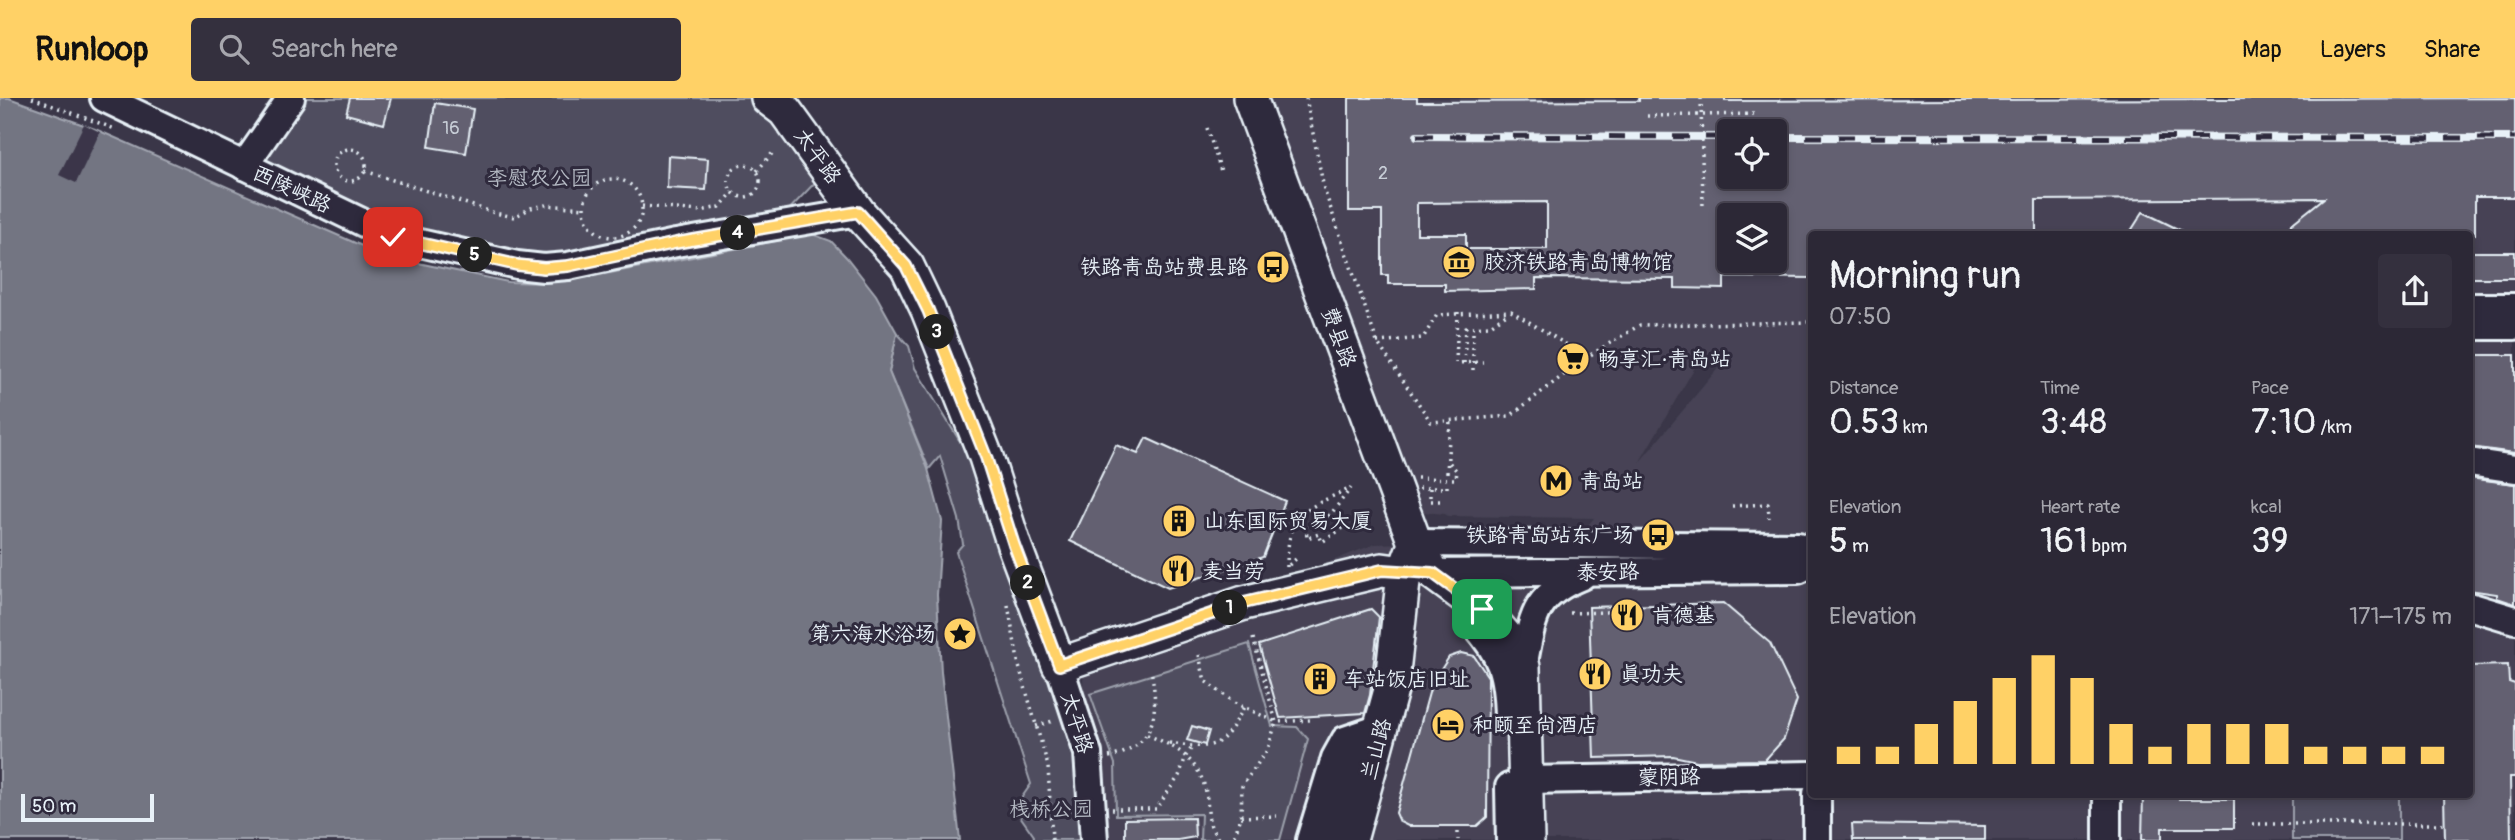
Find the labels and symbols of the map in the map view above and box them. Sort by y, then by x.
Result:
house number: 16 [442,117,460,140]
street label: 太平路 [788,123,847,190]
street label: 西陵峡路 [248,159,336,219]
house number: 2 [1378,162,1388,185]
park label: 李慰农公园 [487,165,592,192]
pin [363,207,423,267]
pin: 4 [720,216,756,250]
pin: 5 [458,238,492,272]
museum icon: 胶济铁路青岛博物馆 [1440,243,1478,281]
bus stop icon: 铁路青岛站费县路 [1254,248,1292,286]
place label: 胶济铁路青岛博物馆 [1484,249,1673,276]
place label: 铁路青岛站费县路 [1080,254,1248,281]
street label: 费县路 [1315,303,1362,371]
pin: 3 [920,314,954,350]
supermarket icon: 畅享汇·青岛站 [1554,340,1592,378]
place label: 畅享汇·青岛站 [1598,346,1731,373]
metro station icon: 青岛站 [1537,462,1575,500]
place label: 青岛站 [1580,468,1643,495]
building icon: 山东国际贸易大厦 [1160,502,1198,540]
place label: 山东国际贸易大厦 [1204,508,1372,535]
bus stop icon: 铁路青岛站东广场 [1639,516,1677,554]
place label: 铁路青岛站东广场 [1466,522,1634,549]
restaurant icon: 麦当劳 [1159,552,1197,590]
place label: 麦当劳 [1202,558,1265,585]
street label: 泰安路 [1576,558,1640,587]
pin: 2 [1010,566,1046,601]
pin [1452,579,1512,639]
pin: 1 [1212,590,1248,626]
restaurant icon: 肯德基 [1608,596,1646,634]
place label: 肯德基 [1652,602,1715,629]
place icon: 第六海水浴场 [941,615,979,653]
place label: 第六海水浴场 [810,621,936,648]
restaurant icon: 真功夫 [1576,655,1614,693]
building icon: 车站饭店旧址 [1301,660,1339,698]
place label: 真功夫 [1620,661,1683,688]
place label: 车站饭店旧址 [1344,666,1470,693]
street label: 太平路 [1054,689,1099,757]
hotel icon: 和颐至尚酒店 [1429,706,1467,744]
place label: 和颐至尚酒店 [1472,712,1598,739]
street label: 兰山路 [1355,715,1398,783]
street label: 蒙阴路 [1637,763,1701,792]
scale bar [21,791,154,823]
park label: 栈桥公园 [1009,796,1093,823]

